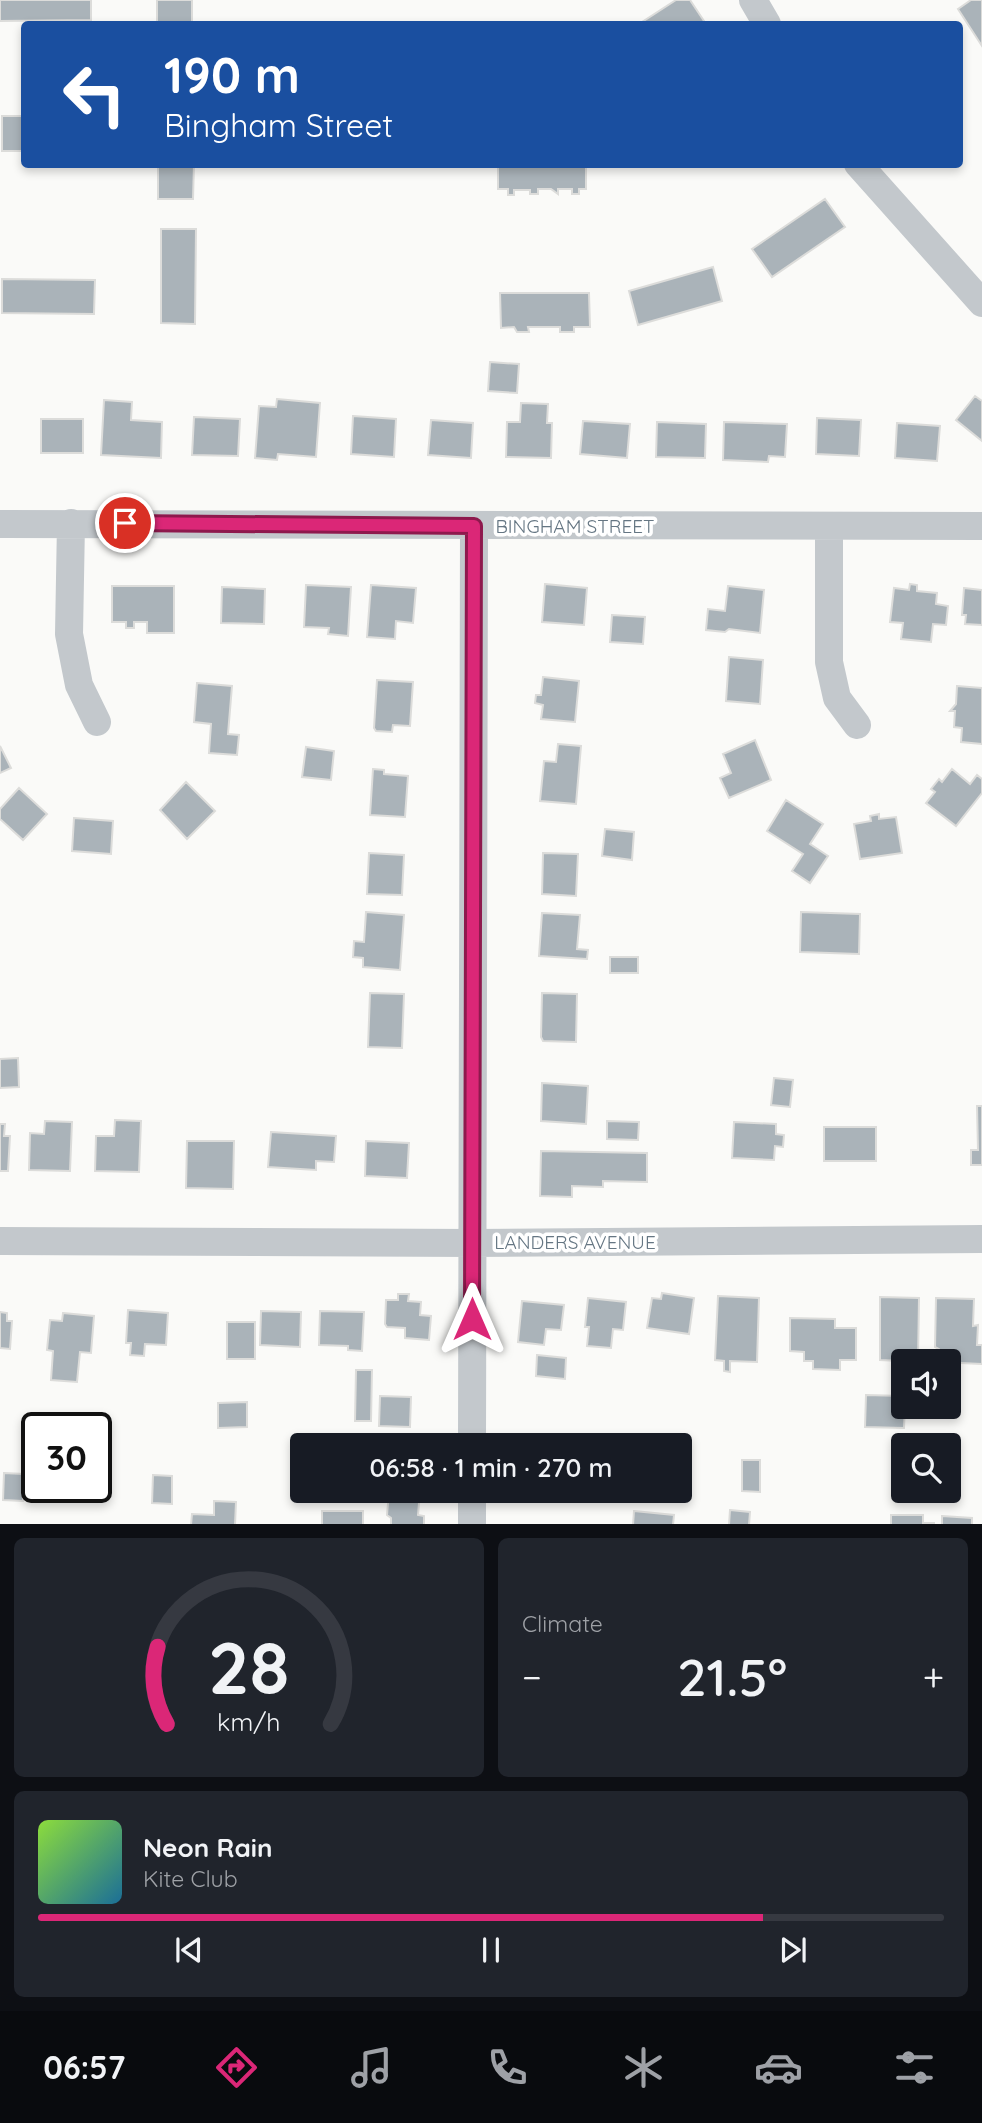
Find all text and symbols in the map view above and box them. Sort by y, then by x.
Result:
text: 190 m [164,44,300,105]
icon: left [49,49,140,140]
text: Bingham Street [164,105,393,145]
pin [95,493,155,553]
icon: arrive [106,504,144,542]
street label: BINGHAM STREET [496,514,654,538]
street label: LANDERS AVENUE [494,1230,656,1254]
position arrow [435,1282,509,1356]
map controls [891,1349,961,1503]
button: sound [891,1349,961,1419]
speed limit sign: 30 [21,1412,112,1503]
button: search [891,1433,961,1503]
text: 06:58 · 1 min · 270 m [369,1451,613,1484]
text: Climate [522,1609,603,1638]
text: 28 [208,1621,290,1712]
text: 21.5° [677,1644,787,1709]
text: − [522,1653,542,1701]
text: + [923,1653,944,1701]
text: km/h [217,1705,281,1736]
text: Neon Rain [143,1831,272,1864]
text: Kite Club [143,1864,238,1893]
icon: previous [170,1931,208,1969]
icon: pause [472,1931,510,1969]
icon: next [774,1931,812,1969]
icon: directions [212,2043,261,2092]
icon: music [347,2043,396,2092]
icon: phone [483,2043,532,2092]
icon: climate [619,2043,668,2092]
icon: car [754,2043,803,2092]
icon: filters [890,2043,939,2092]
text: 06:57 [43,2047,125,2087]

